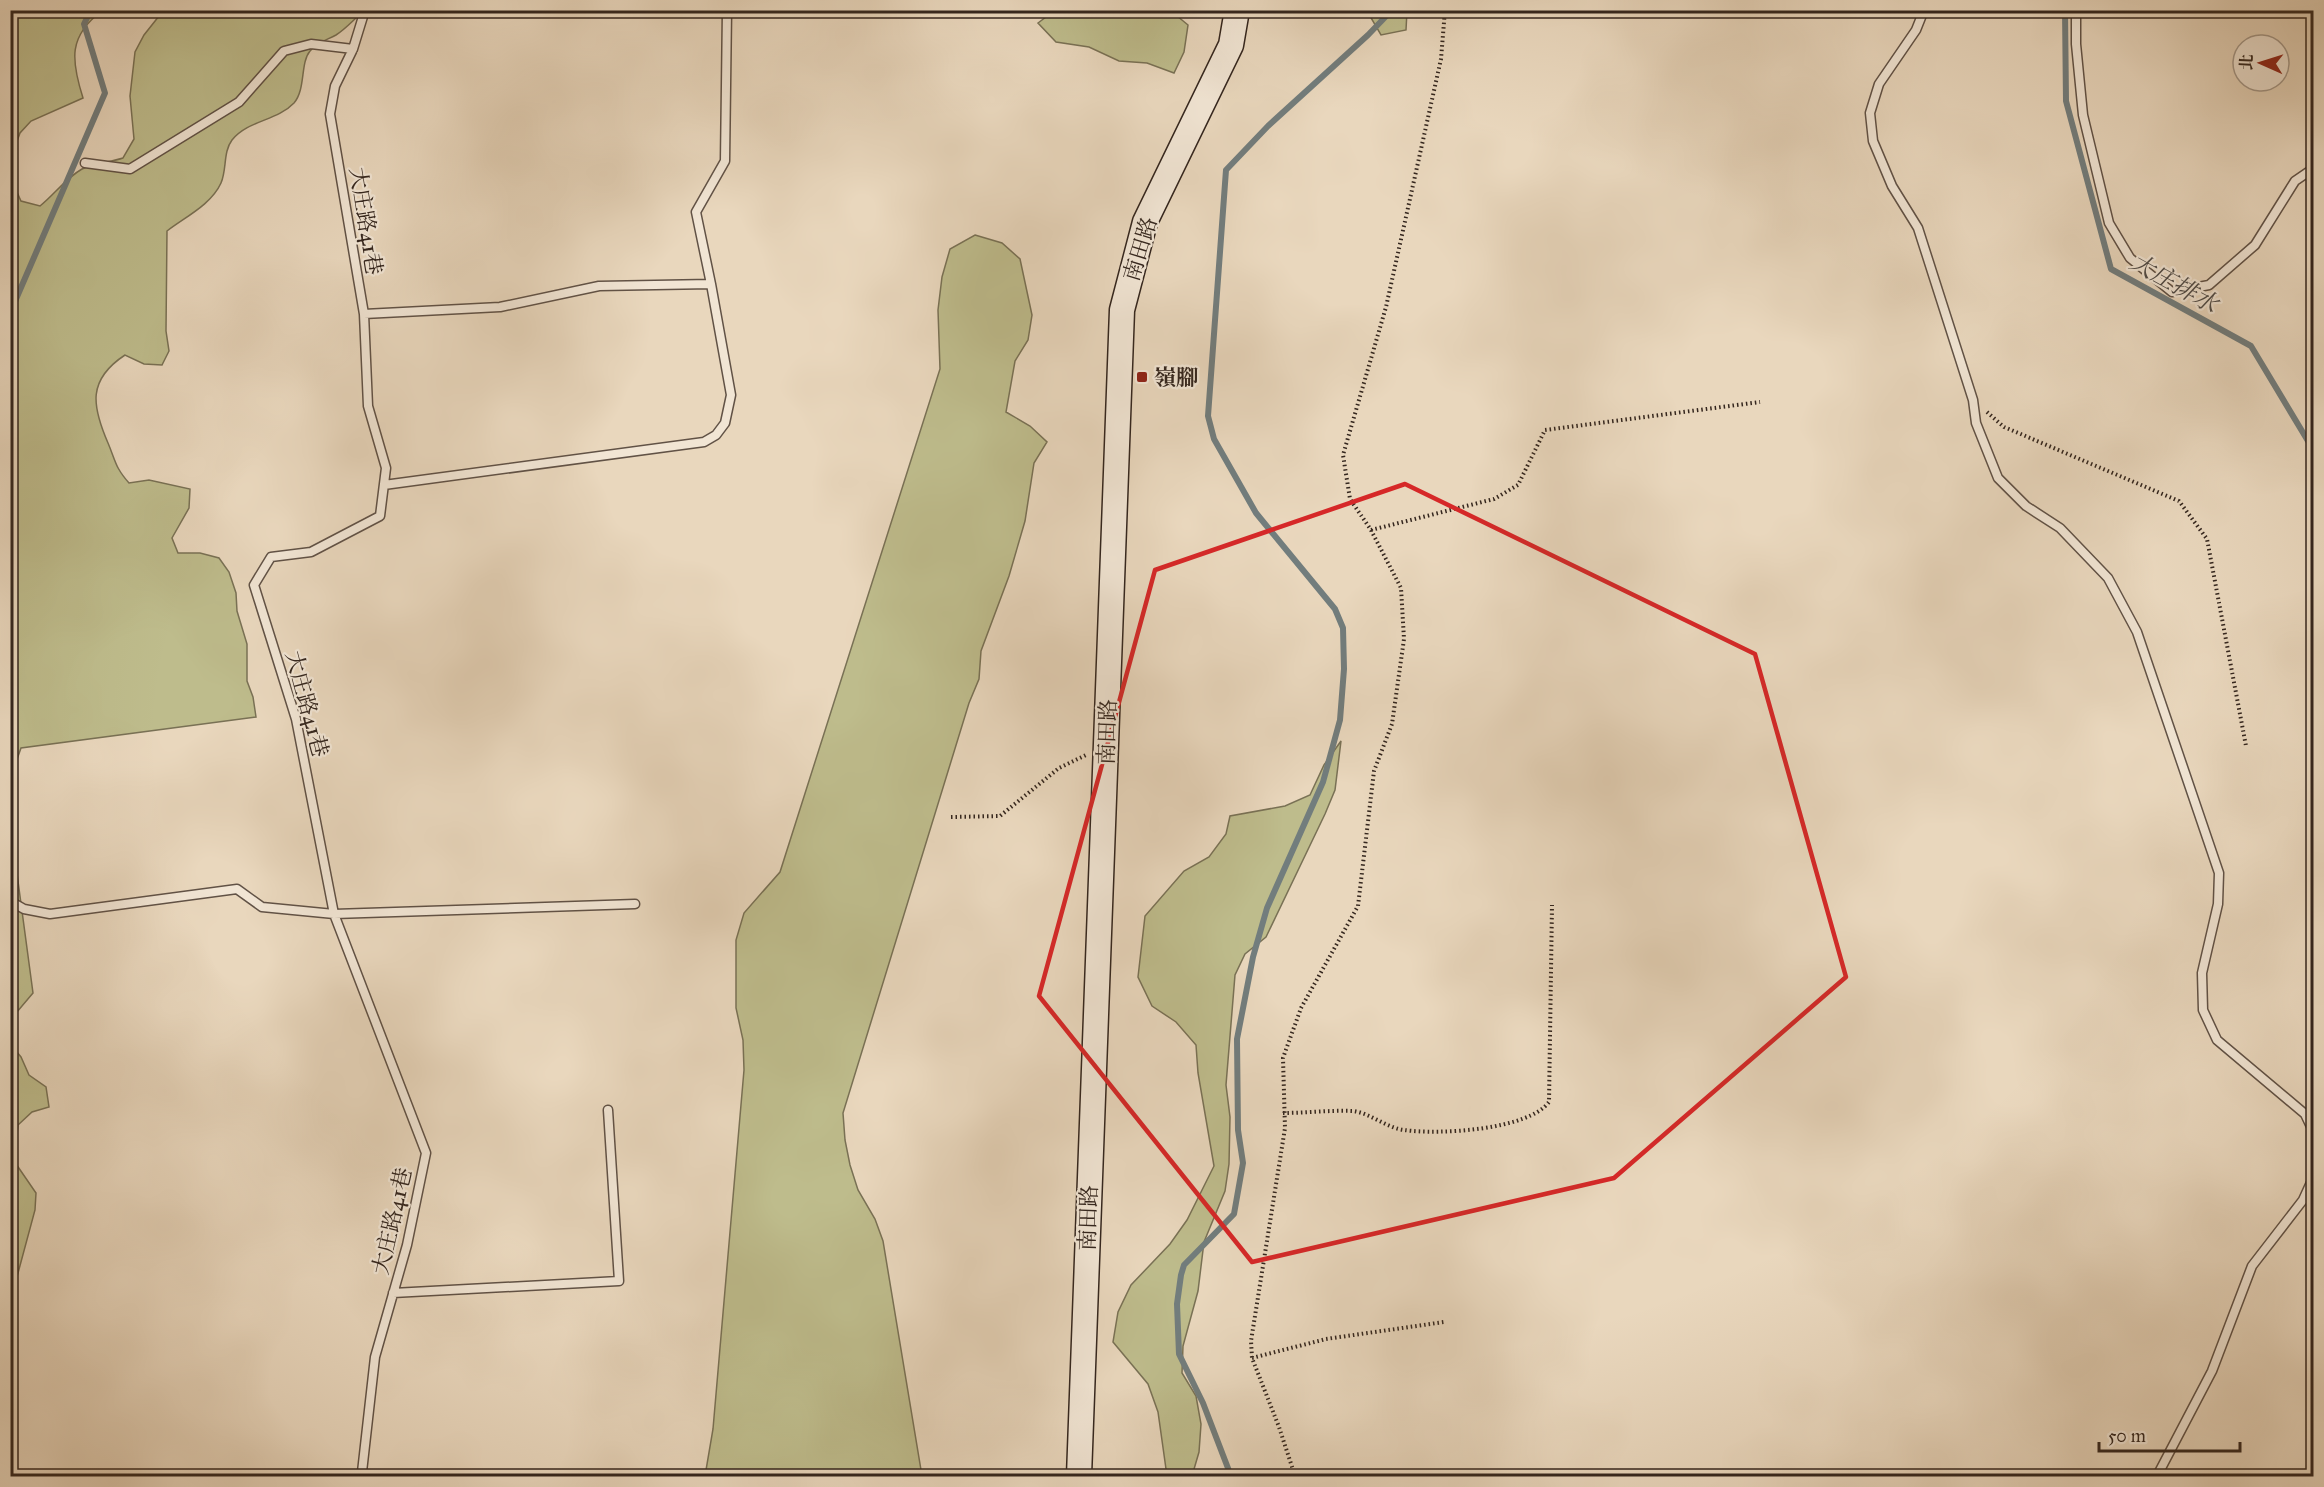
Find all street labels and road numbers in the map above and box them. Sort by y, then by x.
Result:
street label: 大庄路41巷 [344,165,388,277]
street label: 南田路 [1117,213,1163,285]
street label: 大庄路41巷 [280,648,334,760]
street label: 南田路 [1092,699,1122,765]
street label: 大庄路41巷 [367,1165,417,1277]
street label: 南田路 [1073,1185,1103,1251]

